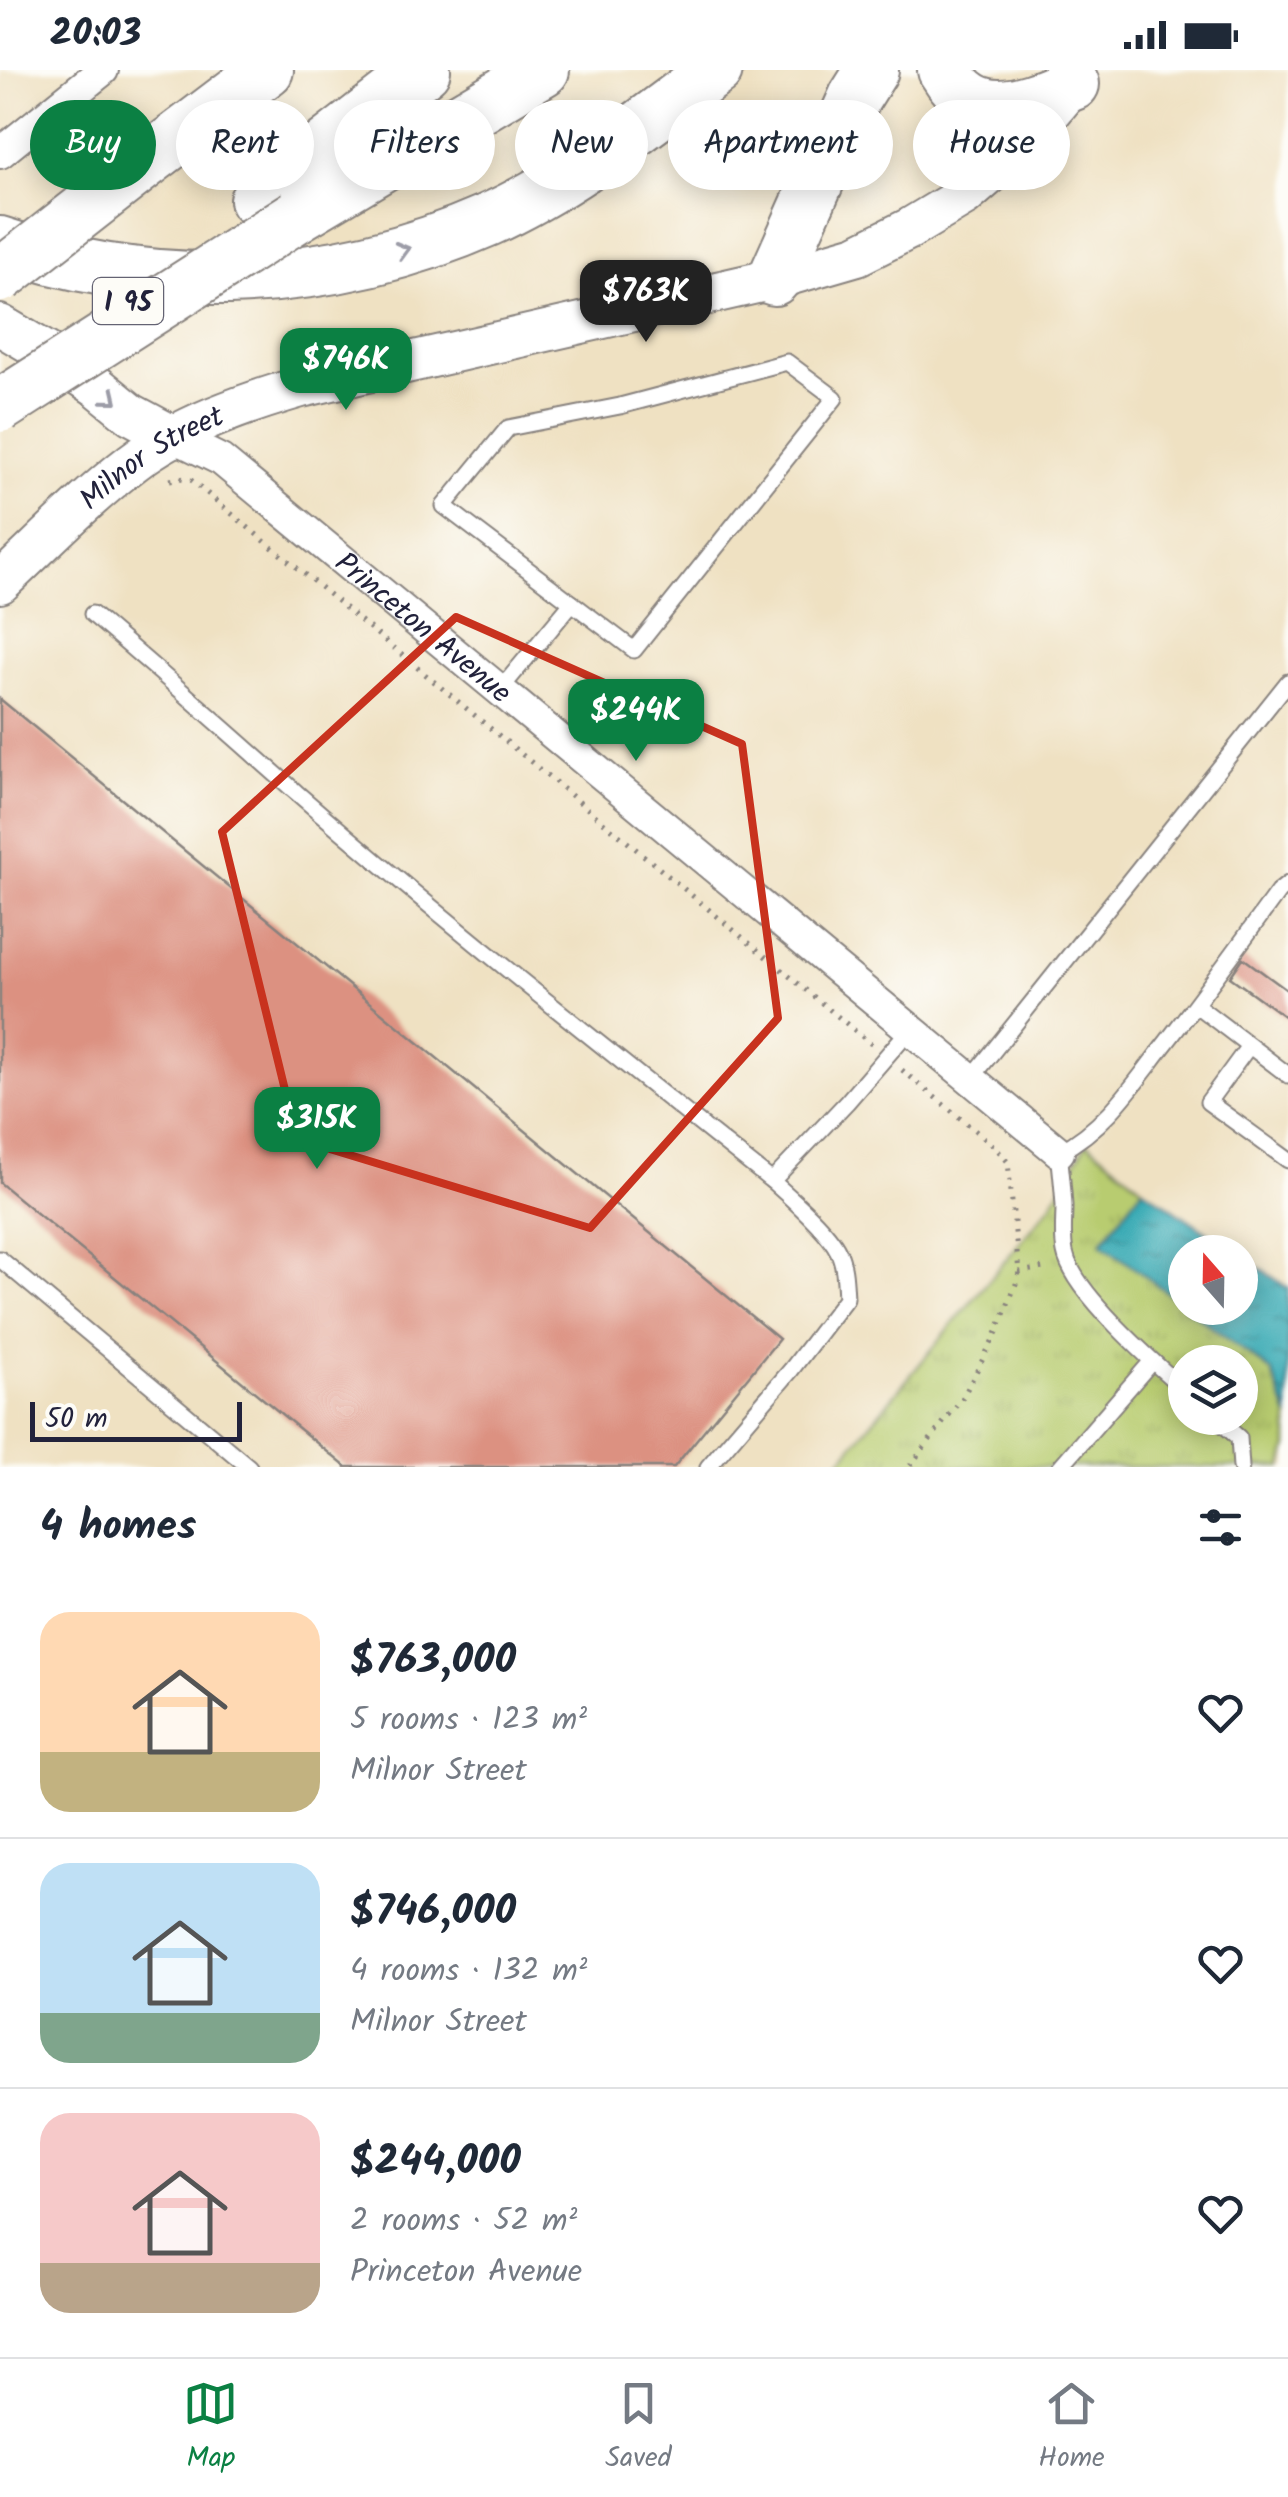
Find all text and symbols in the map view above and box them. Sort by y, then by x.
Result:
text: 20:03 [50,5,141,65]
chip: Buy [30,100,156,190]
chip: Rent [176,100,314,190]
chip: Filters [334,100,495,190]
chip: New [515,100,648,190]
chip: Apartment [668,100,893,190]
chip: House [913,100,1070,190]
one-way arrow [394,241,411,262]
pin: $763K [576,260,716,345]
text: $763K [602,267,690,318]
road number: I 95 [93,278,163,324]
pin: $746K [276,328,416,413]
text: $746K [302,335,390,386]
one-way arrow [99,386,117,404]
street label: Milnor Street [69,393,232,523]
street label: Princeton Avenue [323,541,522,717]
pin: $244K [566,679,706,764]
text: $244K [590,686,682,737]
pin: $315K [247,1087,387,1172]
text: $315K [276,1094,358,1145]
north arrow [1168,1235,1258,1325]
map controls [1168,1235,1258,1435]
button: layers [1168,1345,1258,1435]
scale bar [30,1397,242,1442]
text: 50 m [45,1397,108,1442]
text: 4 homes [40,1494,196,1561]
icon: filters [1193,1500,1248,1555]
text: $763,000 [350,1628,516,1695]
icon: home [120,1652,240,1772]
icon: heart [1193,1685,1248,1740]
text: 5 rooms · 123 m² [350,1695,587,1746]
text: Milnor Street [350,1746,527,1797]
text: $746,000 [350,1879,516,1946]
icon: home [120,1903,240,2023]
icon: heart [1193,1936,1248,1991]
text: 4 rooms · 132 m² [350,1946,587,1997]
text: Milnor Street [350,1997,527,2048]
text: $244,000 [350,2129,521,2196]
icon: home [120,2153,240,2273]
icon: heart [1193,2186,1248,2241]
text: 2 rooms · 52 m² [350,2196,577,2247]
text: Princeton Avenue [350,2247,582,2298]
tab: Map [183,2376,238,2481]
tab: Saved [605,2376,672,2481]
tab: Home [1038,2376,1105,2481]

